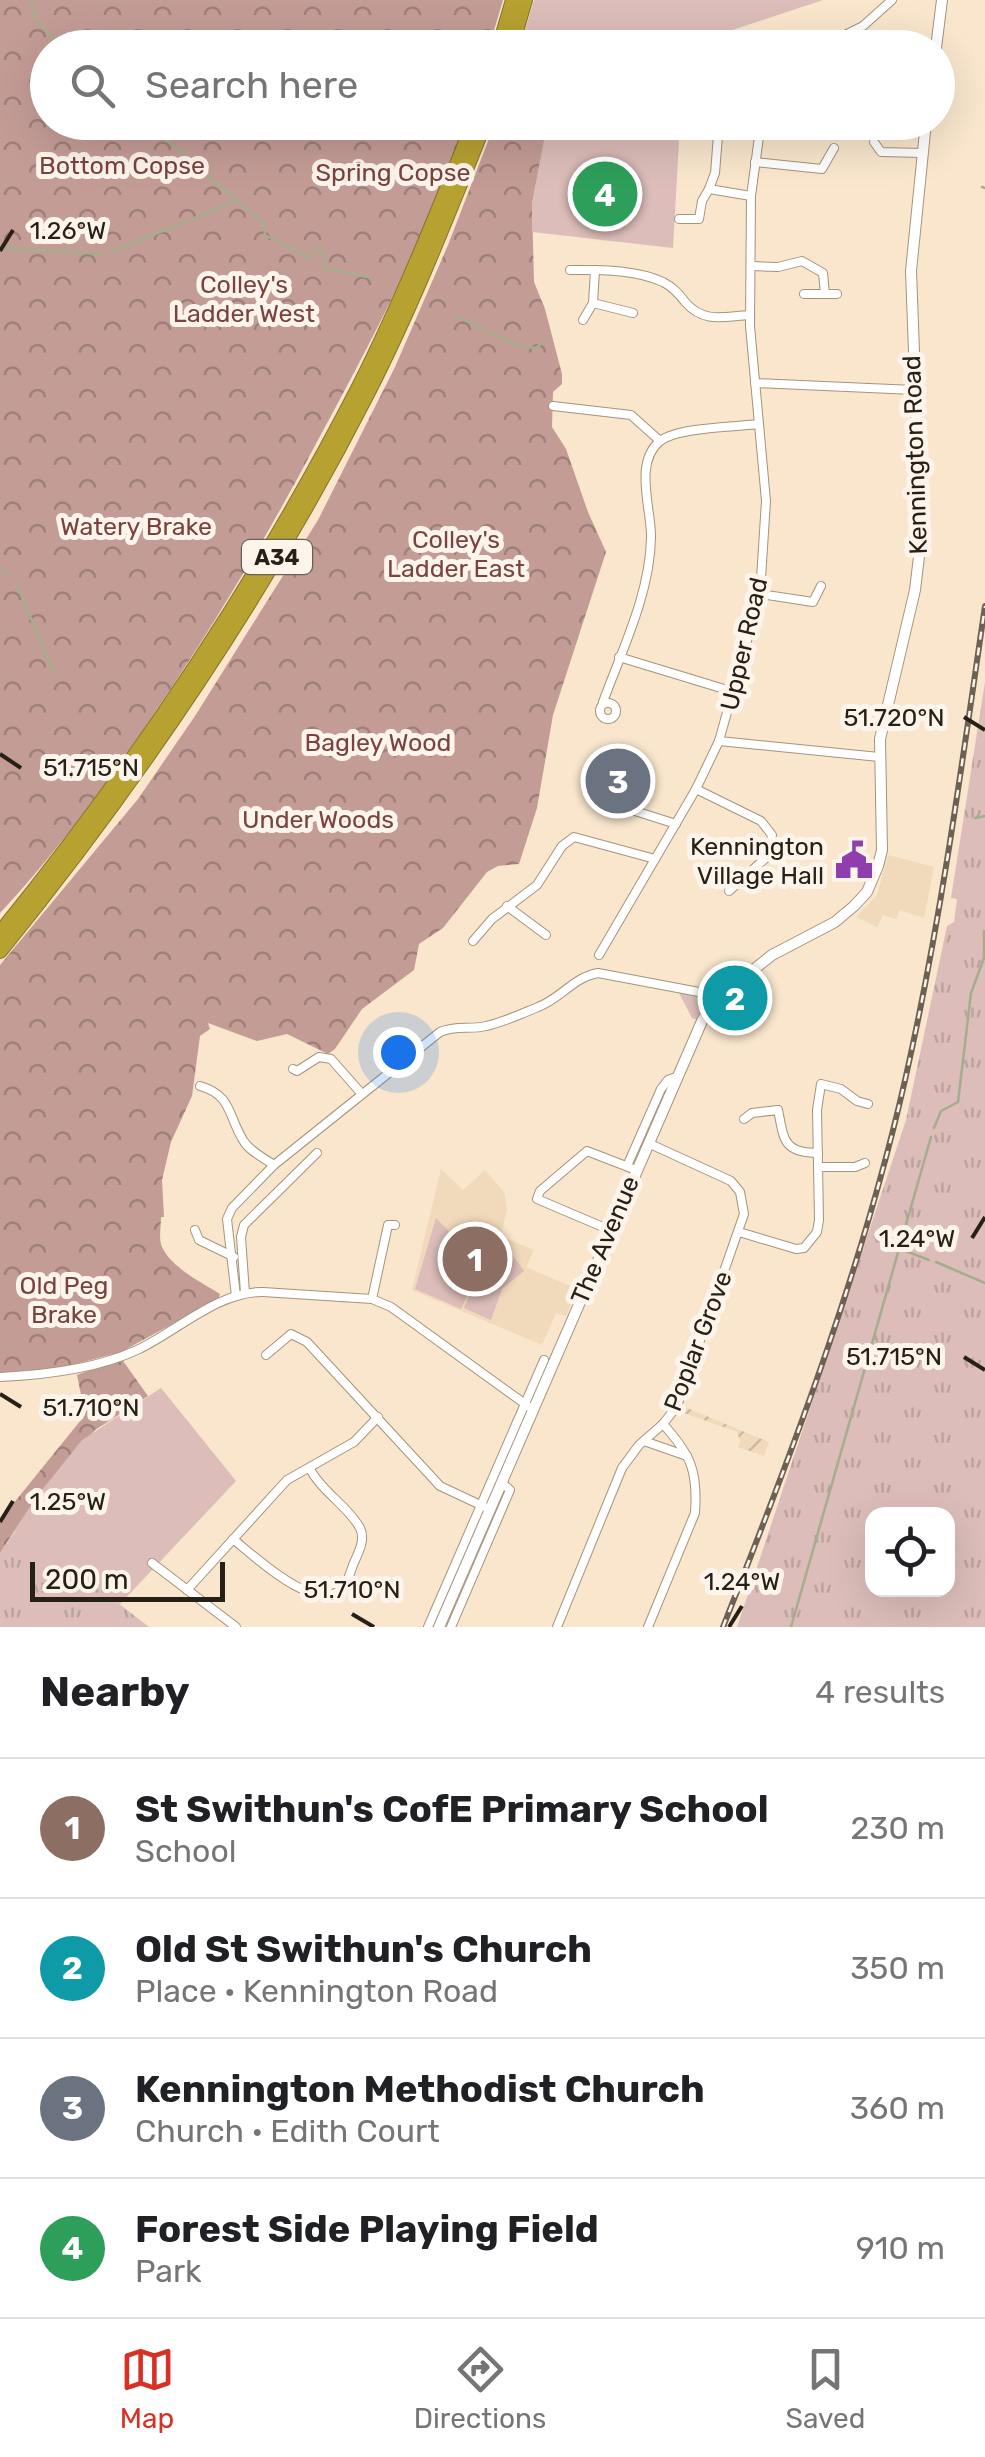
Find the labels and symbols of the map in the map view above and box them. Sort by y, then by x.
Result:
park label: Bottom Copse [39,151,205,180]
pin: 4 [572,156,638,232]
park label: Spring Copse [316,158,470,187]
text: 1.26°W [30,216,106,245]
park label: Colley's Ladder West [173,270,315,328]
street label: Kennington Road [897,355,933,555]
park label: Watery Brake [60,512,212,541]
park label: Colley's Ladder East [387,525,525,583]
road number: A34 [242,540,312,574]
street label: Upper Road [715,575,773,713]
text: 51.720°N [843,703,945,732]
park label: Bagley Wood [305,728,451,757]
pin: 3 [586,744,650,818]
text: 51.715°N [43,753,139,782]
park label: Under Woods [242,805,394,834]
place label: Kennington Village Hall [690,832,824,890]
public building icon: Kennington Village Hall [833,839,875,881]
pin: 2 [702,960,768,1036]
your location [373,1027,424,1078]
street label: The Avenue [565,1172,645,1308]
pin: 1 [442,1222,508,1296]
text: 1.24°W [879,1224,955,1253]
street label: Poplar Grove [658,1267,738,1415]
park label: Old Peg Brake [20,1271,108,1329]
text: 51.715°N [846,1342,942,1371]
text: 51.710°N [42,1393,140,1422]
text: 1.25°W [30,1487,106,1516]
scale bar [30,1557,225,1602]
text: 1.24°W [704,1567,780,1596]
text: 51.710°N [303,1575,401,1604]

